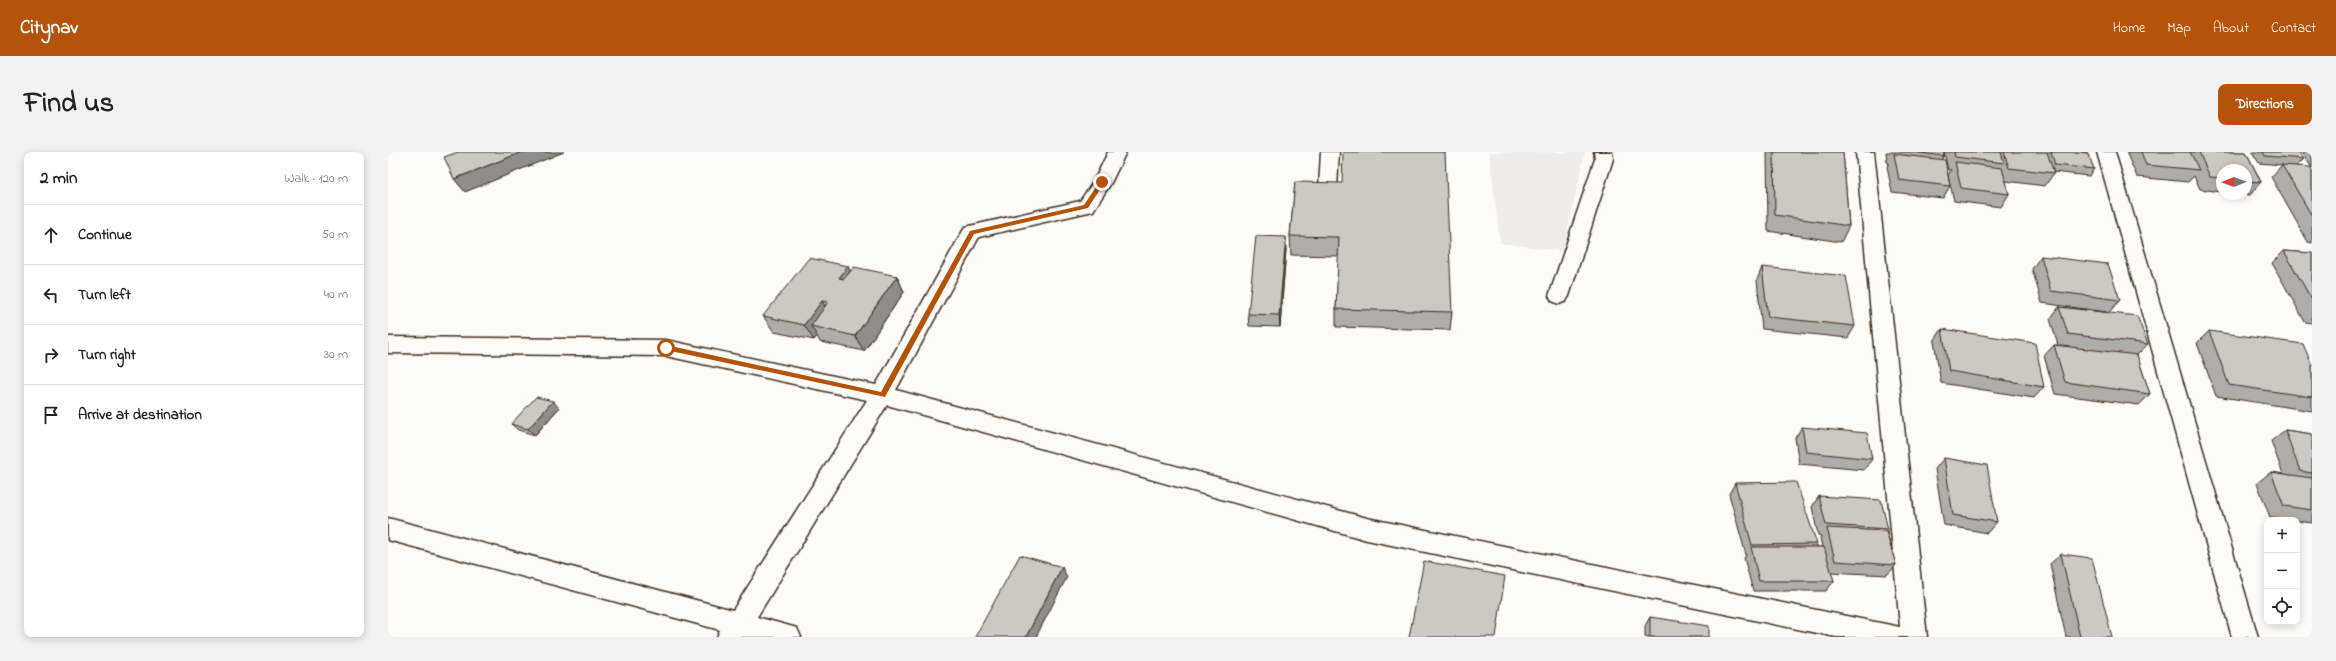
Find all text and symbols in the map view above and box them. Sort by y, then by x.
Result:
text: Citynav [20,15,78,42]
text: Home [2113,18,2145,39]
text: Map [2167,18,2191,39]
text: About [2213,18,2249,39]
text: Contact [2271,18,2316,39]
text: Find us [24,84,114,125]
button: Directions [2218,84,2312,125]
north arrow [2216,164,2252,200]
text: 2 min [40,166,77,191]
text: Walk · 120 m [284,169,348,188]
route end [1093,173,1111,191]
icon: ahead [40,224,62,246]
text: Continue [78,224,132,246]
text: 50 m [322,225,348,244]
icon: left [40,284,62,306]
text: Turn left [78,284,131,306]
text: 40 m [324,285,348,304]
route start [657,339,675,357]
icon: right [40,344,62,366]
text: Turn right [78,344,136,366]
text: 30 m [324,345,348,364]
icon: arrive [40,404,62,426]
text: Arrive at destination [78,404,202,426]
map controls [2264,517,2300,625]
button: + [2264,517,2300,553]
button: − [2264,553,2300,589]
button: locate [2264,589,2300,625]

